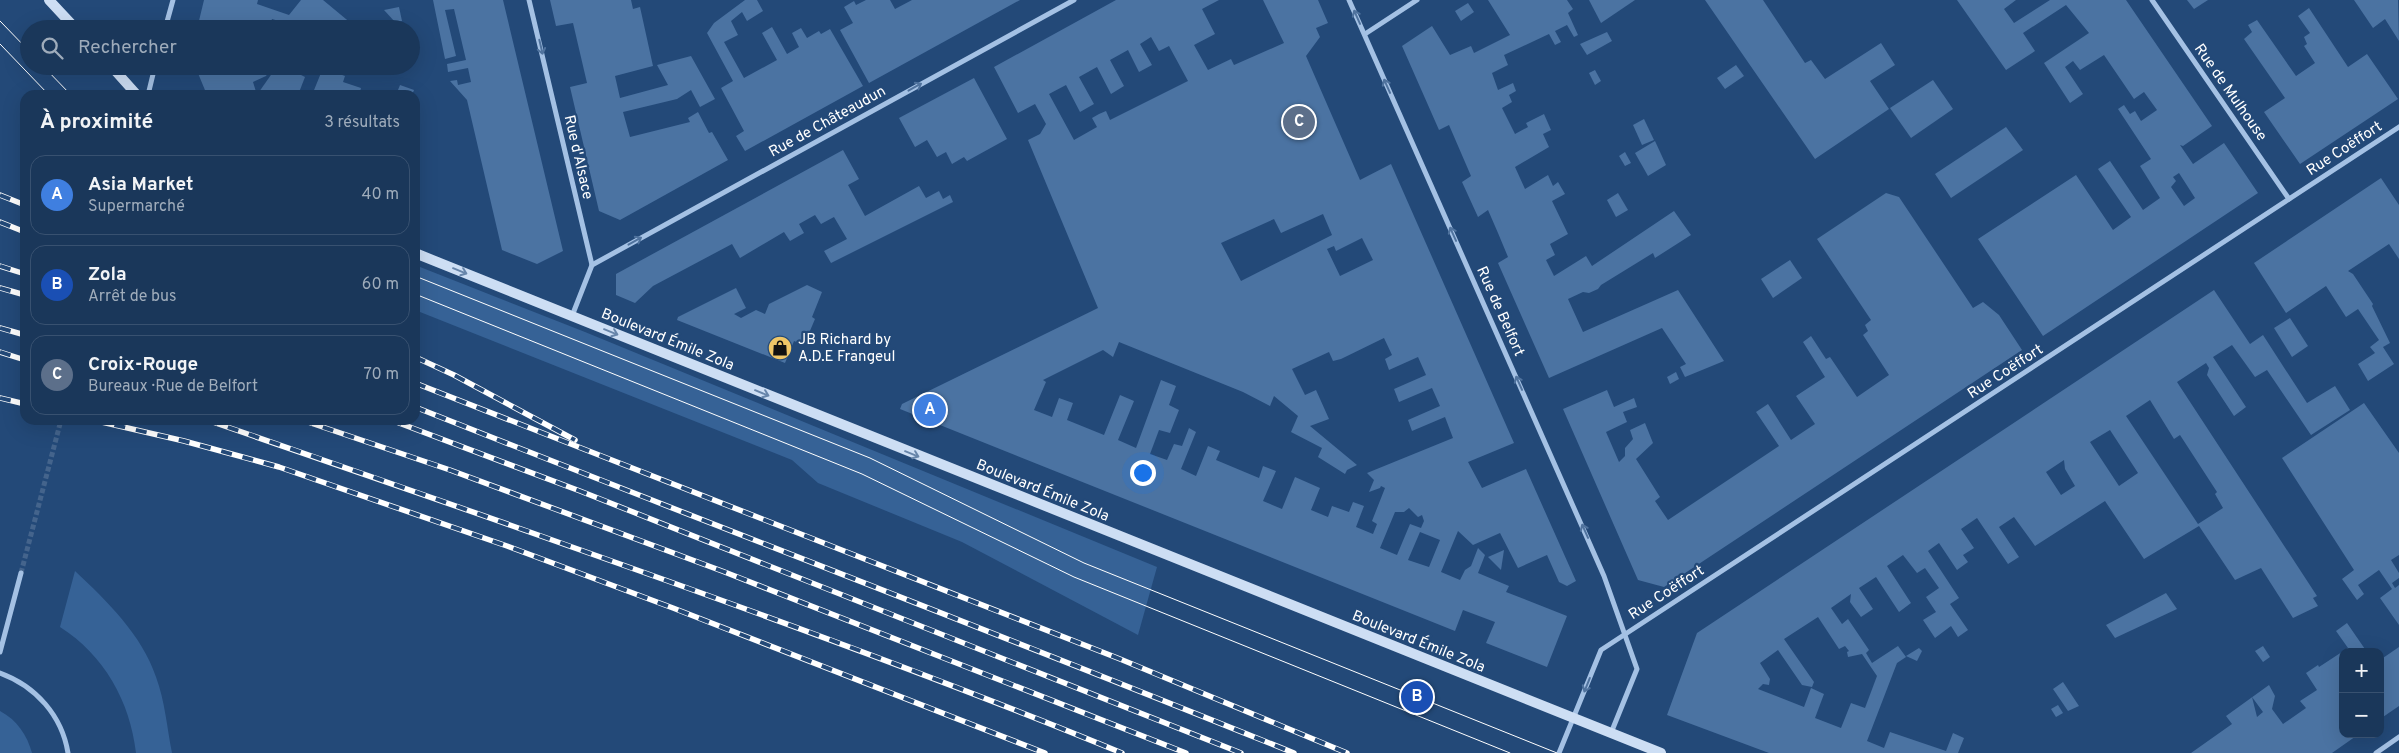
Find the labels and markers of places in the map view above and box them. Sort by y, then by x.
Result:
pin: C [1283,103,1315,141]
place label: JB Richard by A.D.E Frangeul [798,331,895,367]
shop icon: JB Richard by A.D.E Frangeul [767,335,793,361]
pin: A [914,391,946,429]
pin: B [1401,678,1433,716]

